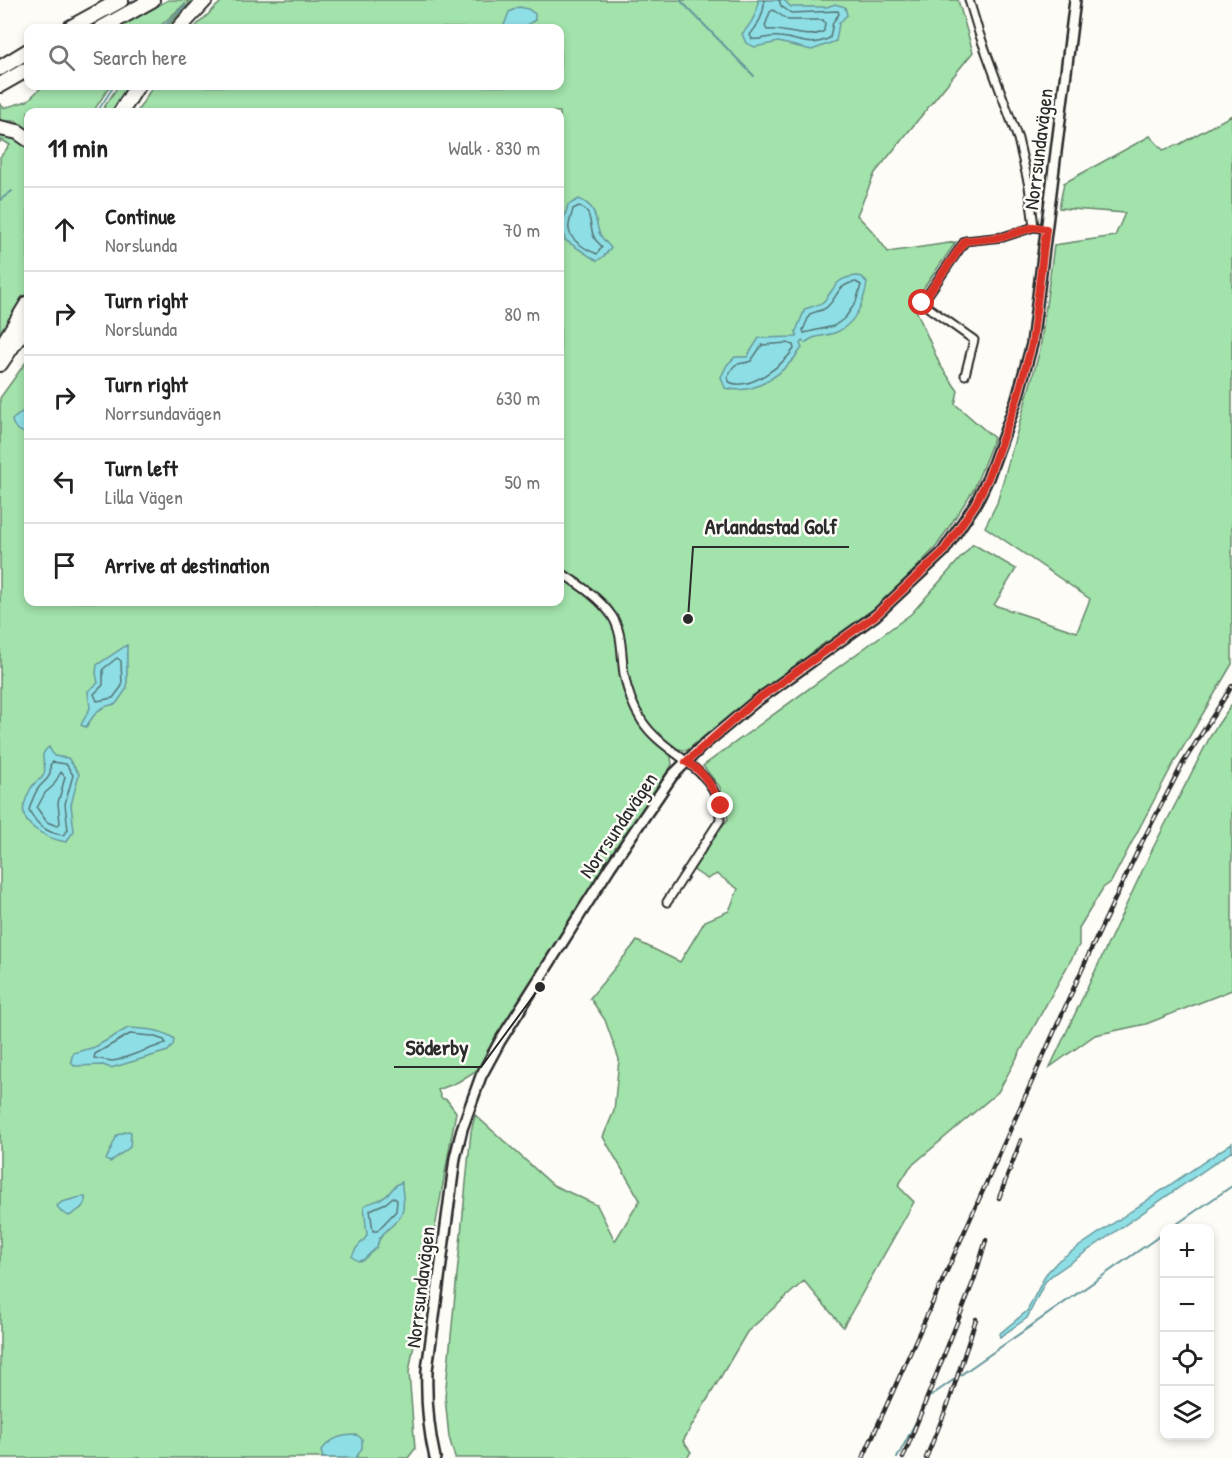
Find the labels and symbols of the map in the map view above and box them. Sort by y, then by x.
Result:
street label: Norrsundavägen [1016,87,1060,211]
route start [908,289,934,315]
callout: Arlandastad Golf [693,507,849,547]
text: Arlandastad Golf [705,511,838,541]
street label: Norrsundavägen [572,766,664,884]
route end [707,792,733,818]
callout: Söderby [394,1027,481,1067]
text: Söderby [405,1032,469,1063]
street label: Norrsundavägen [398,1225,442,1349]

